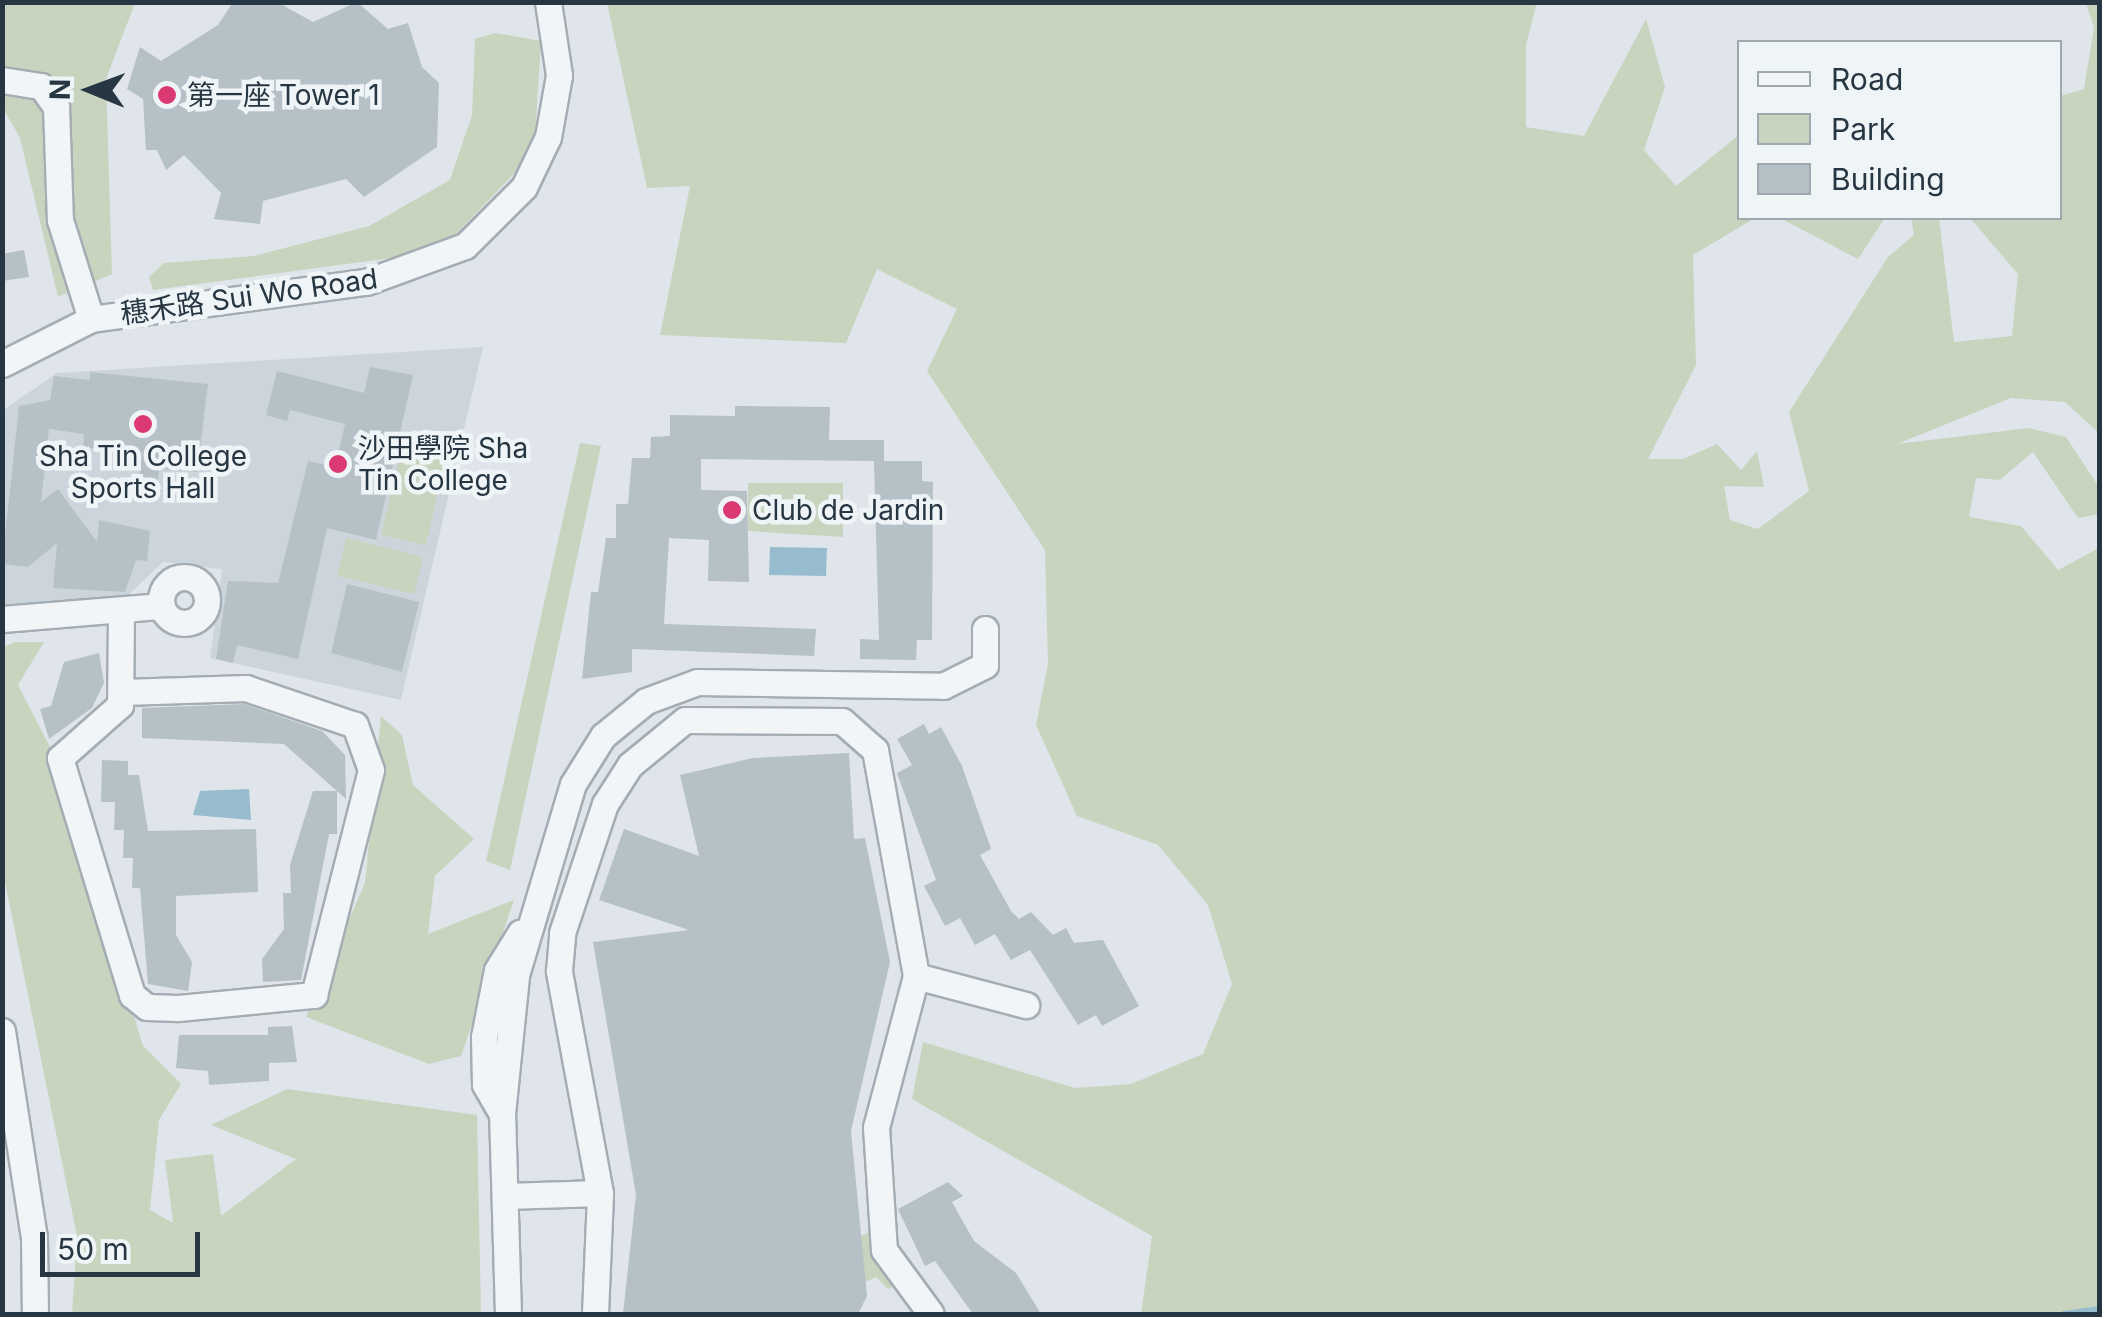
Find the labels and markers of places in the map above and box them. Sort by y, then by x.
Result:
place label: 第一座 Tower 1 [187,78,380,112]
marker: 第一座 Tower 1 [156,84,178,106]
marker: Sha Tin College Sports Hall [132,413,154,435]
place label: 沙田學院 Sha Tin College [358,431,528,497]
place label: Sha Tin College Sports Hall [39,439,247,505]
marker: 沙田學院 Sha Tin College [327,453,349,475]
place label: Club de Jardin [752,493,944,527]
marker: Club de Jardin [721,499,743,521]

